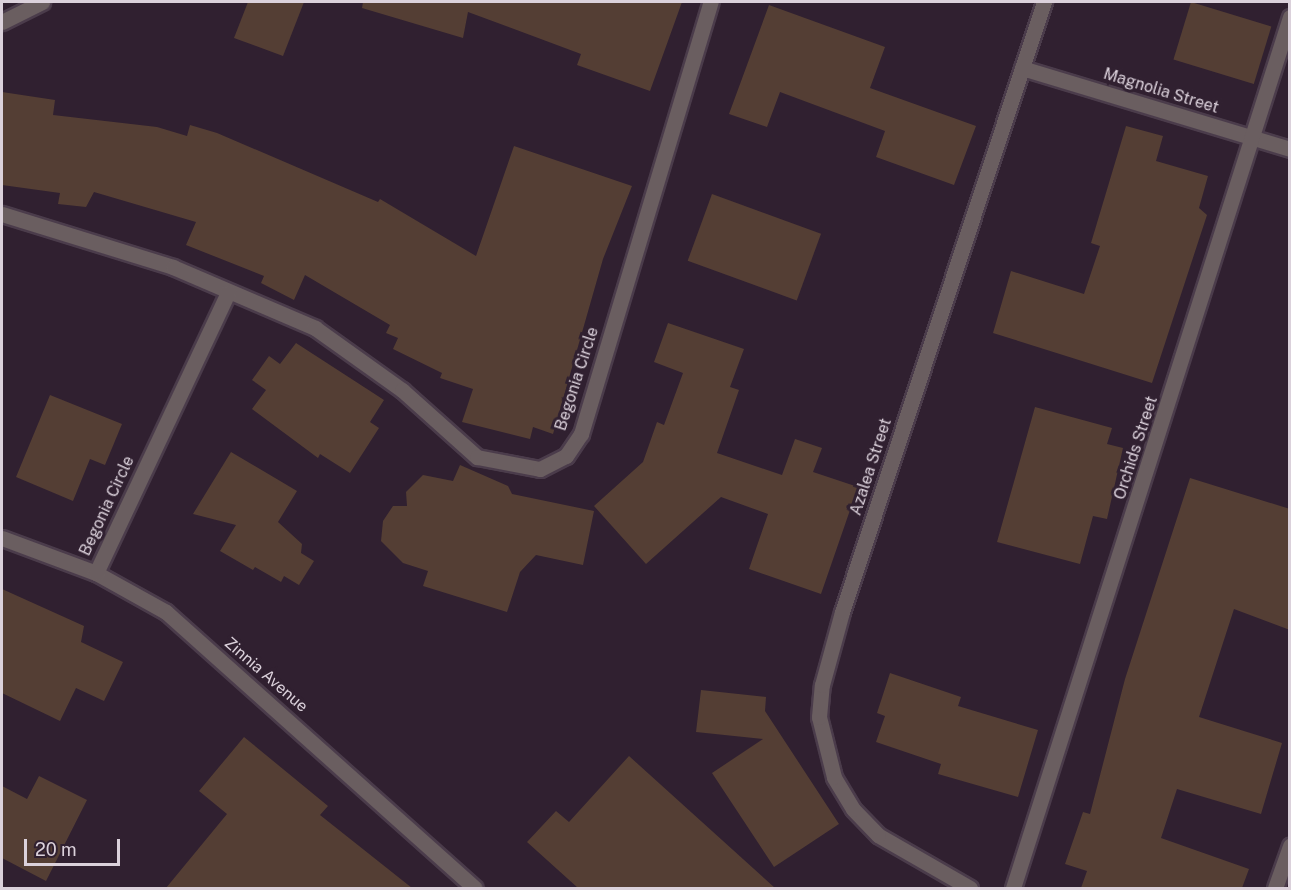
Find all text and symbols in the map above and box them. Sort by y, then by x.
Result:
street label: Magnolia Street [1101,64,1221,118]
street label: Begonia Circle [551,325,603,433]
street label: Orchids Street [1110,394,1162,502]
street label: Azalea Street [846,416,896,518]
street label: Begonia Circle [76,453,138,559]
street label: Zinnia Avenue [220,634,312,716]
scale bar [27,827,123,865]
text: 20 m [35,839,77,860]

